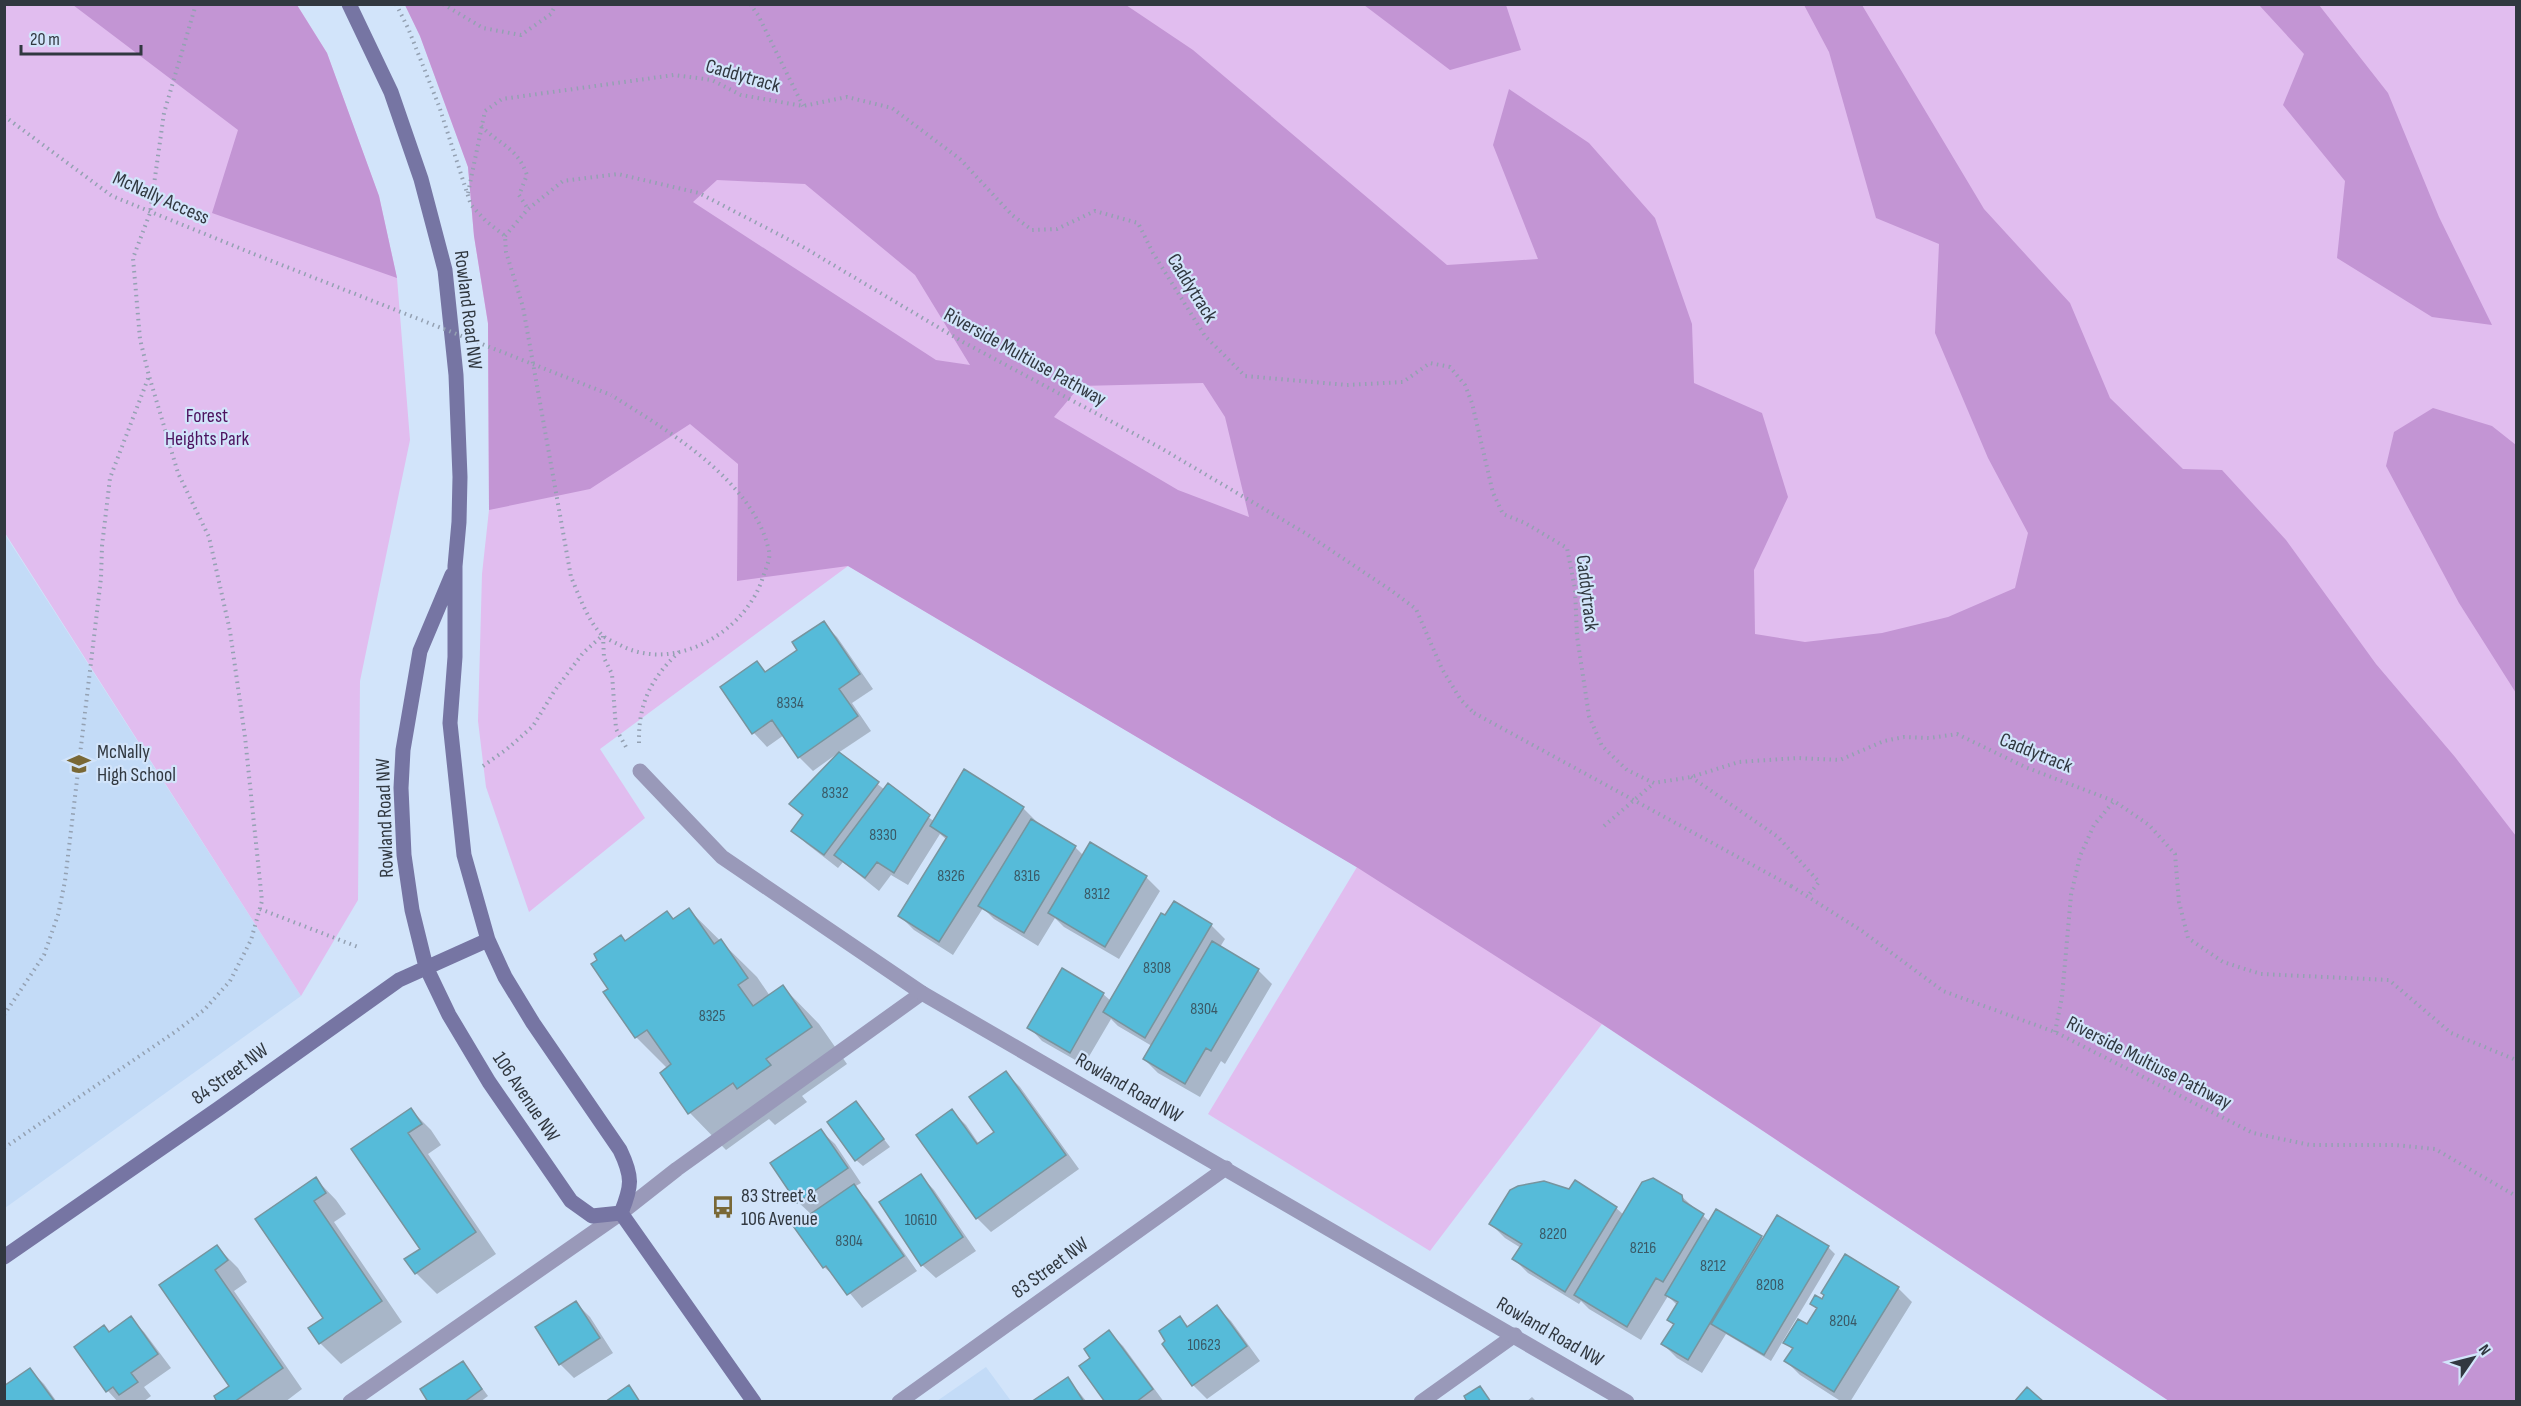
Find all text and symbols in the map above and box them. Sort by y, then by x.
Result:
scale bar [21,18,141,56]
text: 20 m [30,29,60,50]
street label: Caddytrack [703,54,783,98]
street label: McNally Access [109,166,213,230]
street label: Rowland Road NW [449,249,487,371]
street label: Caddytrack [1162,249,1223,327]
street label: Riverside Multiuse Pathway [940,302,1111,412]
park label: Forest Heights Park [165,404,249,451]
street label: Caddytrack [1570,554,1604,633]
house number: 8334 [776,694,804,713]
street label: Caddytrack [1996,728,2076,779]
place label: McNally High School [97,740,176,787]
school or university icon: McNally High School [66,751,92,777]
street label: Rowland Road NW [371,758,399,878]
house number: 8332 [821,784,849,803]
house number: 8330 [869,826,897,845]
house number: 8326 [937,867,965,886]
house number: 8316 [1014,867,1040,886]
house number: 8312 [1084,885,1110,904]
house number: 8308 [1143,959,1171,978]
house number: 8304 [1190,1000,1218,1019]
house number: 8325 [699,1007,725,1026]
street label: Riverside Multiuse Pathway [2063,1011,2236,1115]
street label: 84 Street NW [187,1038,273,1110]
street label: 106 Avenue NW [487,1048,565,1146]
street label: Rowland Road NW [1071,1048,1187,1128]
place label: 83 Street & 106 Avenue [741,1184,818,1231]
bus stop icon: 83 Street & 106 Avenue [710,1194,736,1220]
house number: 10610 [905,1211,937,1230]
house number: 8220 [1539,1225,1567,1244]
house number: 8304 [835,1232,863,1251]
street label: 83 Street NW [1007,1232,1093,1304]
house number: 8216 [1630,1239,1656,1258]
house number: 8212 [1700,1257,1726,1276]
house number: 8208 [1756,1276,1784,1295]
street label: Rowland Road NW [1492,1292,1608,1372]
house number: 8204 [1829,1312,1857,1331]
north arrow [2443,1328,2503,1388]
house number: 10623 [1187,1336,1221,1355]
text: N [2474,1341,2494,1359]

